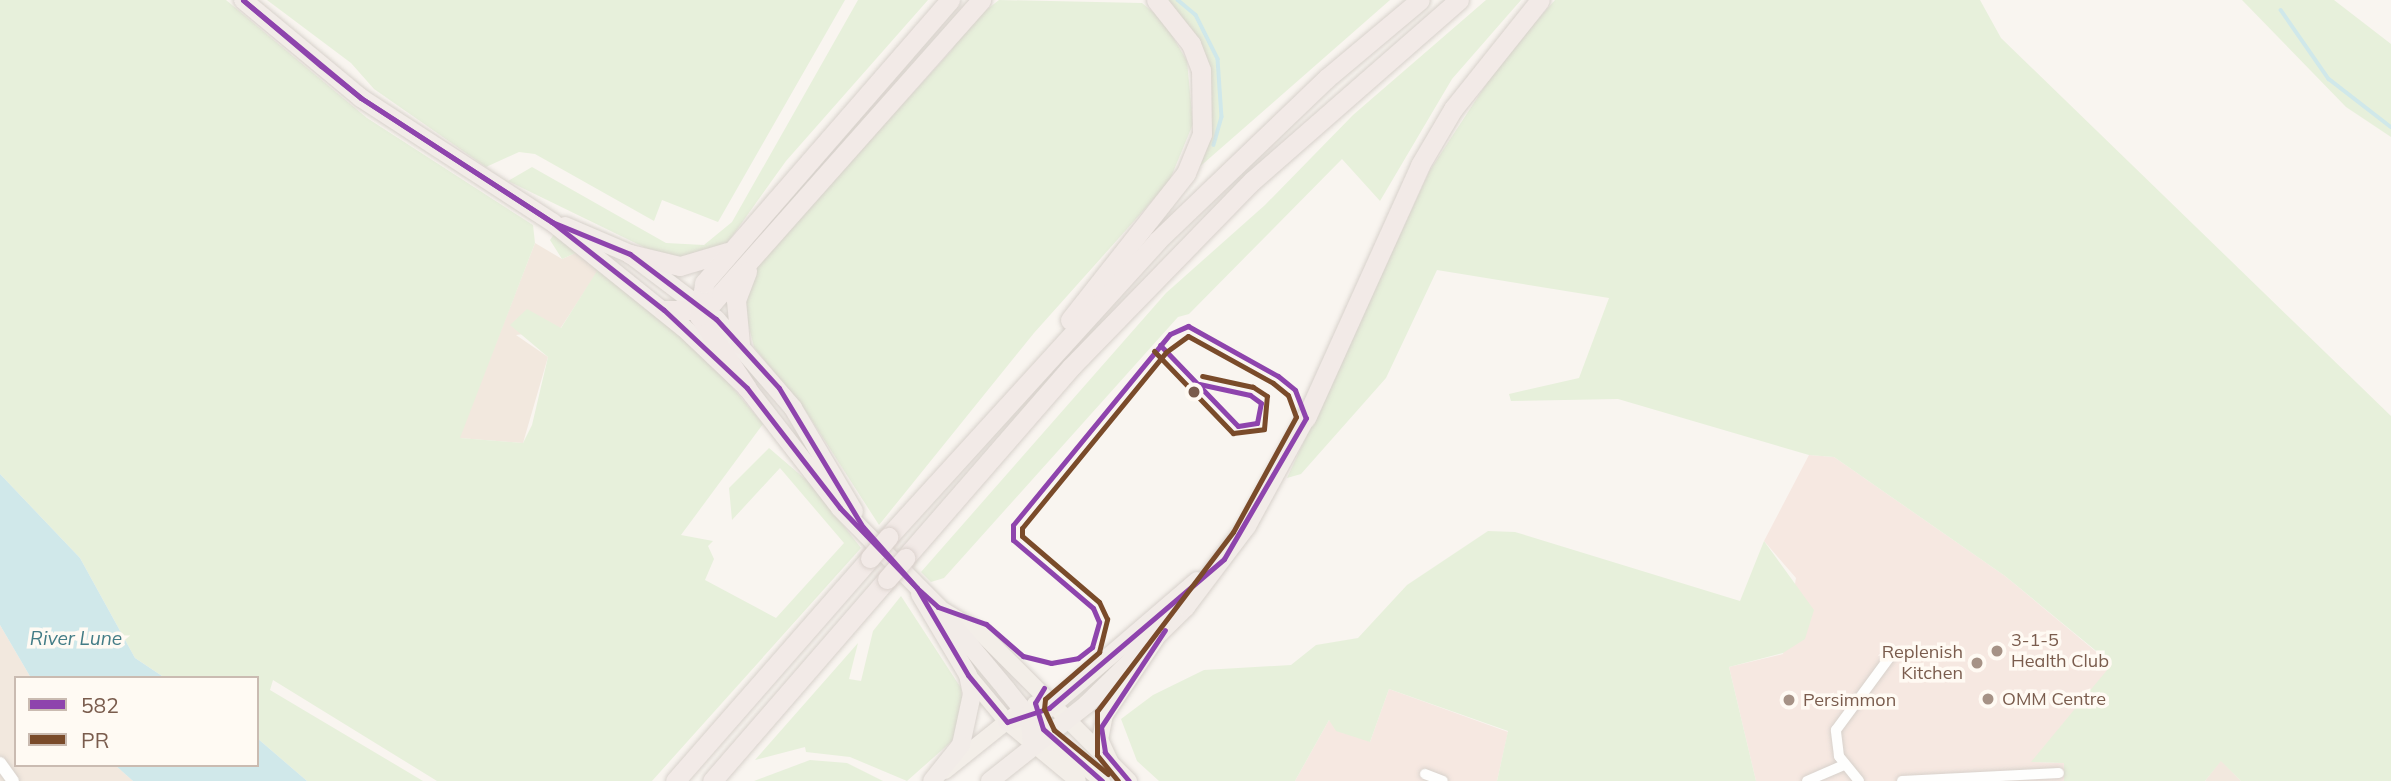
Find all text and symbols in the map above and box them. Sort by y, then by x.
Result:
unlabelled marker [1187,385,1201,399]
water label: River Lune [30,628,122,650]
place label: 3-1-5 Health Club [2011,630,2109,672]
place label: Replenish Kitchen [1882,642,1963,684]
marker: 3-1-5 Health Club [1989,643,2005,659]
marker: Replenish Kitchen [1969,655,1985,671]
legend [14,676,259,767]
place label: OMM Centre [2002,688,2106,710]
place label: Persimmon [1803,689,1896,711]
marker: OMM Centre [1980,691,1996,707]
text: 582 [81,692,119,718]
marker: Persimmon [1781,692,1797,708]
text: PR [81,727,109,753]

